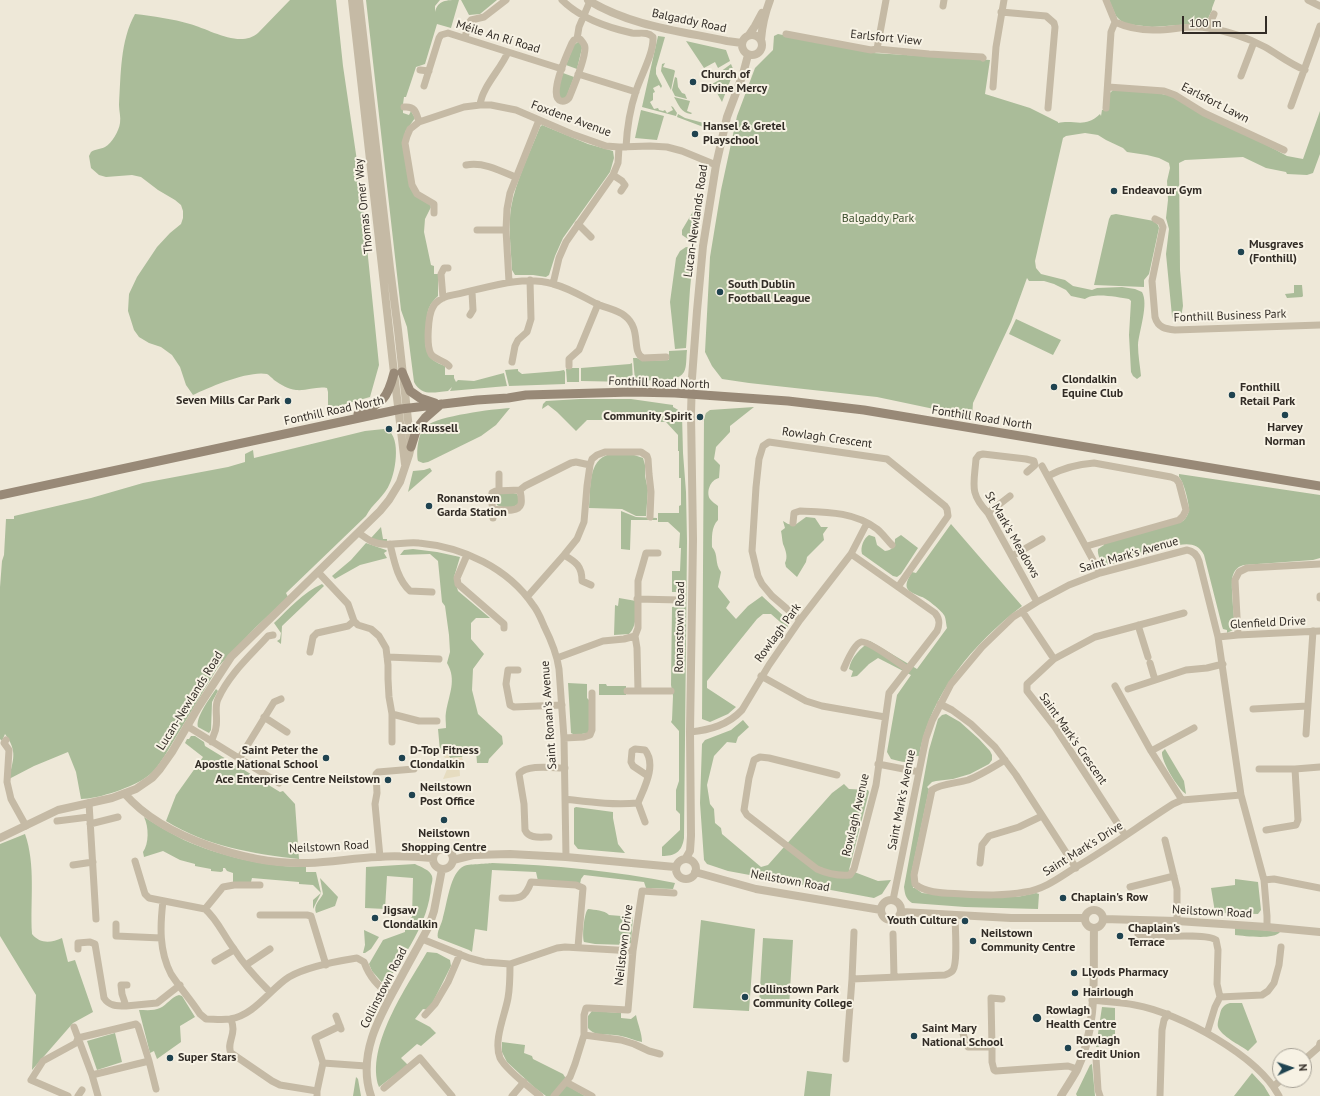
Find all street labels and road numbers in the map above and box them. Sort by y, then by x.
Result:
street label: Balgaddy Road [650,6,728,36]
street label: Méile An Rí Road [454,17,542,57]
street label: Earlsfort View [850,27,922,49]
street label: Earlsfort Lawn [1179,80,1251,126]
street label: Foxdene Avenue [529,98,613,140]
street label: Thomas Omer Way [352,158,376,254]
street label: Lucan-Newlands Road [681,164,711,278]
street label: Fonthill Business Park [1173,307,1287,325]
street label: Fonthill Road North [608,374,710,392]
street label: Fonthill Road North [283,393,385,429]
street label: Fonthill Road North [931,403,1033,433]
street label: Rowlagh Crescent [781,425,873,451]
street label: St Mark's Meadows [981,489,1043,581]
street label: Saint Mark's Avenue [1078,534,1180,576]
street label: Ronanstown Road [672,581,688,673]
street label: Rowlagh Park [752,601,804,665]
street label: Glenfield Drive [1230,614,1306,632]
street label: Lucan-Newlands Road [154,649,226,753]
street label: Saint Ronan's Avenue [538,660,560,770]
street label: Saint Mark's Crescent [1036,690,1110,788]
street label: Saint Mark's Avenue [885,748,919,852]
street label: Rowlagh Avenue [839,772,873,858]
street label: Saint Mark's Drive [1040,819,1126,879]
street label: Neilstown Road [289,838,369,856]
street label: Neilstown Road [749,867,831,895]
street label: Neilstown Road [1172,903,1252,921]
street label: Neilstown Drive [612,904,636,986]
street label: Collinstown Road [357,945,411,1031]

